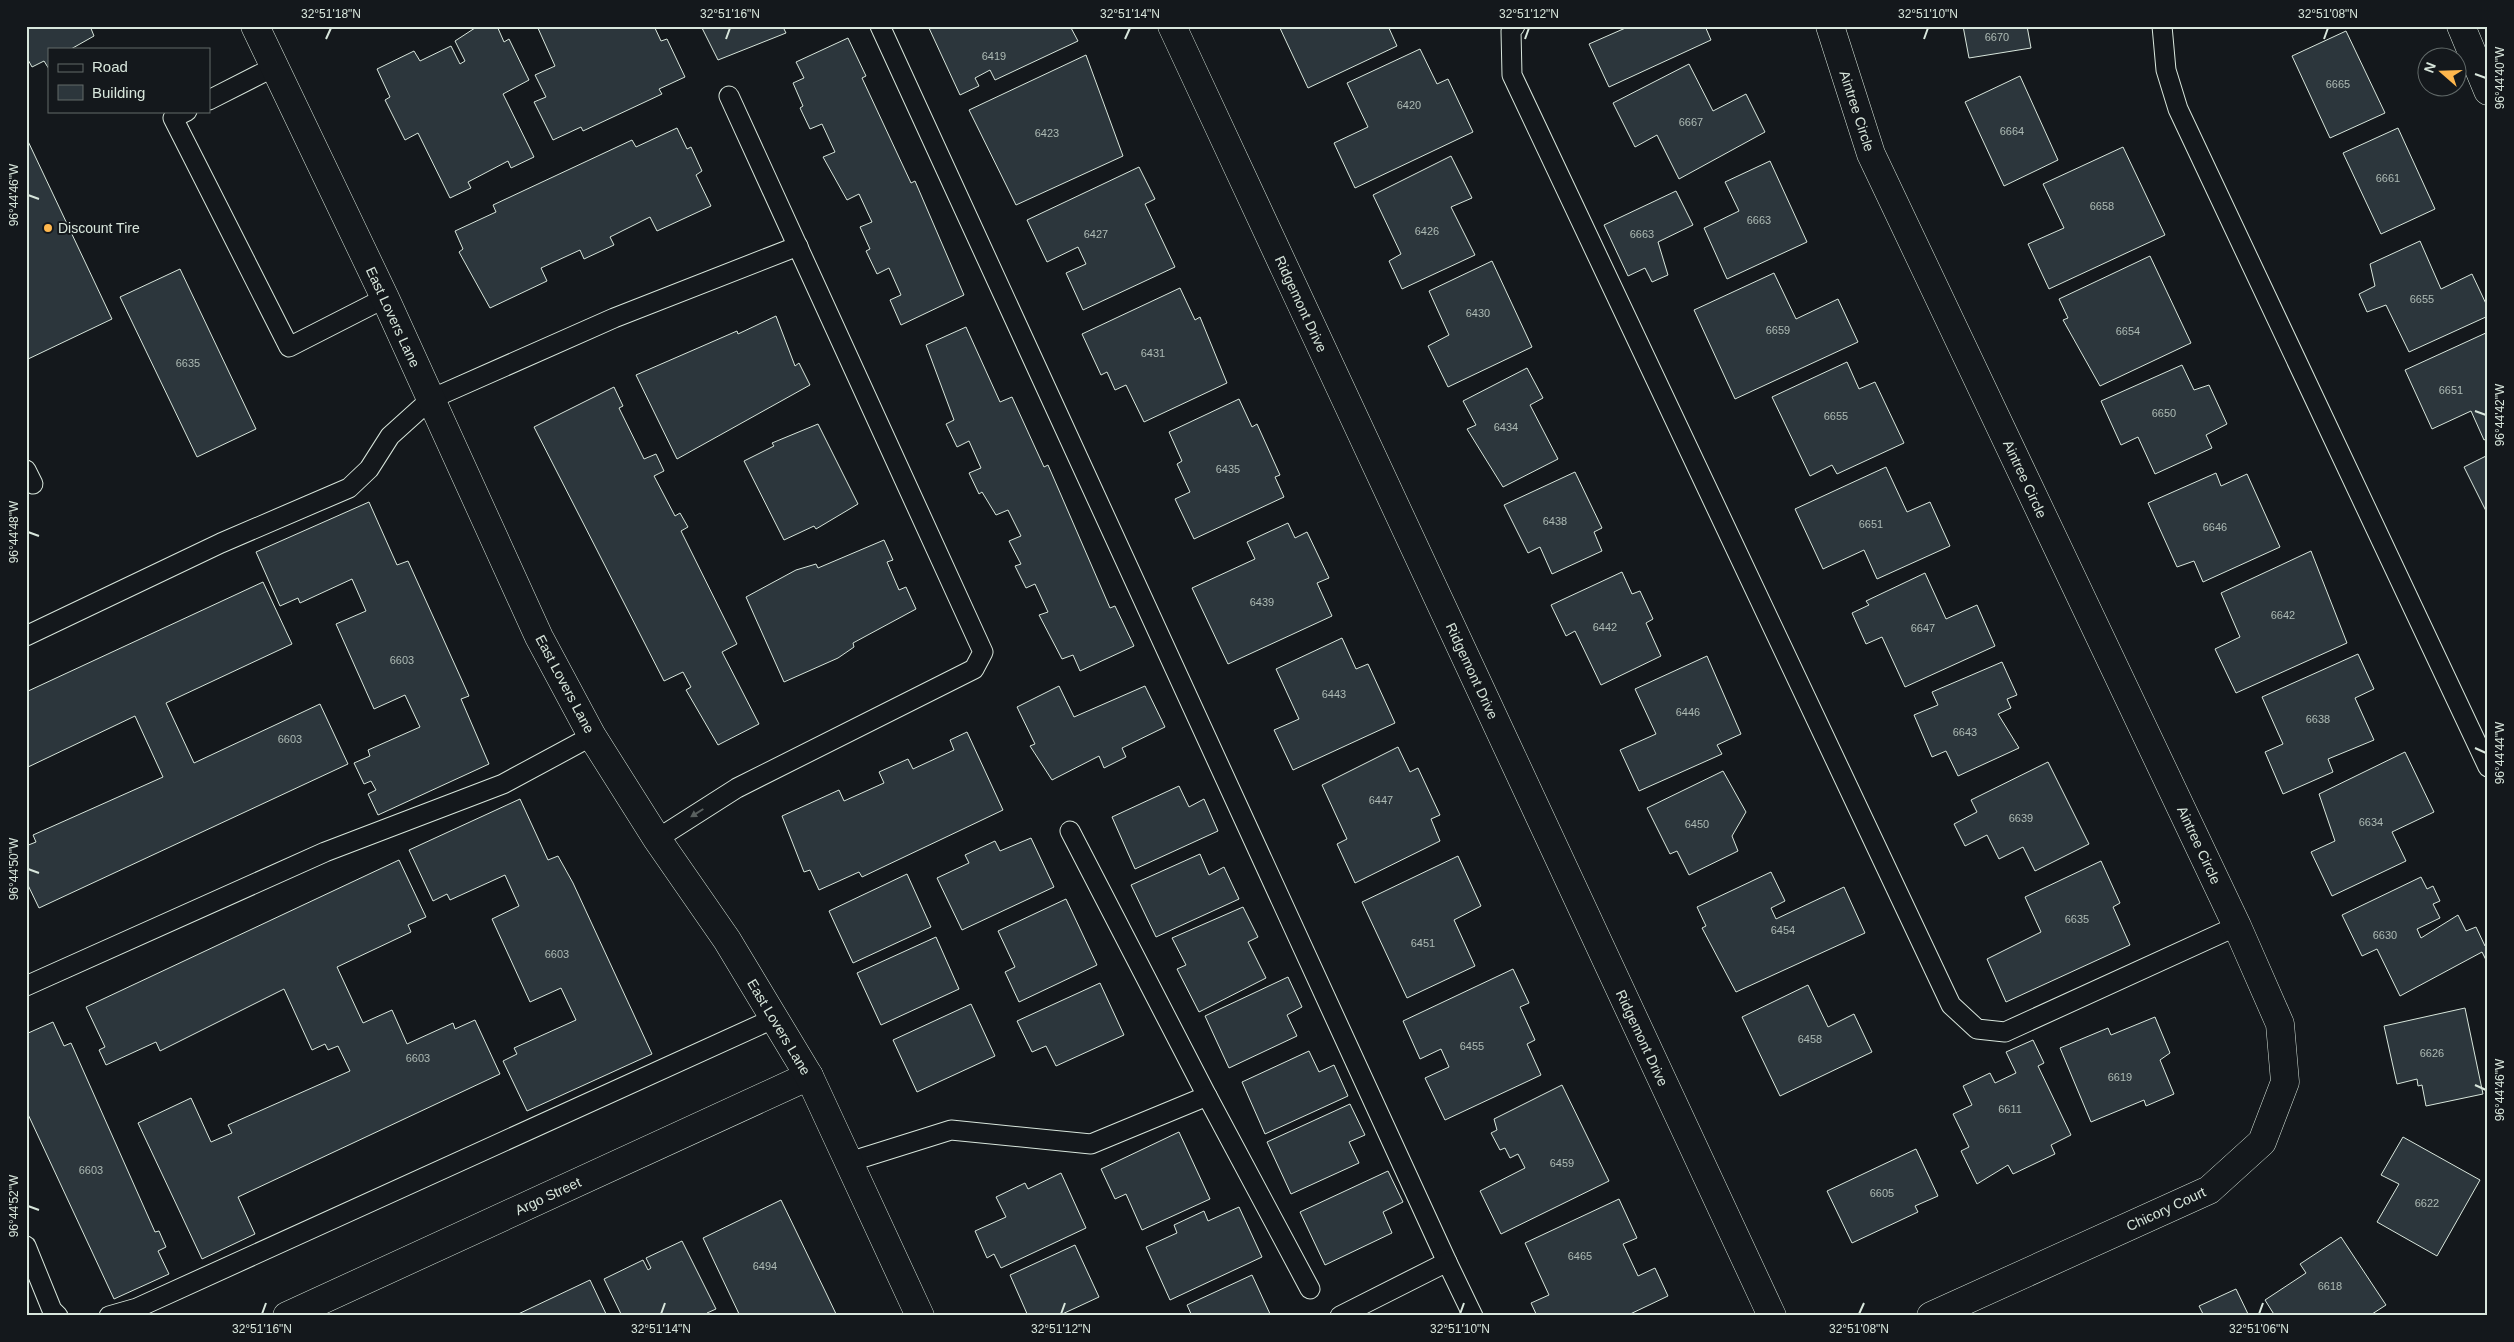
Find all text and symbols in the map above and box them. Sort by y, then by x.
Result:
text: 32°51'18"N [301,7,361,21]
text: 32°51'16"N [700,7,760,21]
text: 32°51'14"N [1100,7,1160,21]
text: 32°51'12"N [1499,7,1559,21]
text: 32°51'10"N [1898,7,1958,21]
text: 32°51'08"N [2298,7,2358,21]
house number: 6670 [1985,31,2009,43]
text: 96°44'40"W [2493,46,2507,109]
legend [48,48,210,112]
north arrow [2416,48,2466,98]
house number: 6419 [982,50,1006,62]
text: Road [92,58,128,75]
text: N [2421,60,2439,75]
street label: Aintree Circle [1836,69,1878,154]
house number: 6665 [2326,78,2350,90]
text: Building [92,84,145,101]
house number: 6420 [1397,99,1421,111]
house number: 6667 [1679,116,1703,128]
house number: 6664 [2000,125,2024,137]
house number: 6423 [1035,127,1059,139]
text: 96°44'46"W [7,163,21,226]
house number: 6661 [2376,172,2400,184]
house number: 6658 [2090,200,2114,212]
house number: 6663 [1747,214,1771,226]
place label: Discount Tire [58,220,140,236]
marker: Discount Tire [42,222,54,234]
house number: 6426 [1415,225,1439,237]
house number: 6427 [1084,228,1108,240]
house number: 6663 [1630,228,1654,240]
street label: Ridgemont Drive [1272,253,1330,355]
street label: East Lovers Lane [363,264,423,370]
house number: 6655 [2410,293,2434,305]
house number: 6430 [1466,307,1490,319]
house number: 6659 [1766,324,1790,336]
house number: 6654 [2116,325,2140,337]
house number: 6431 [1141,347,1165,359]
house number: 6635 [176,357,200,369]
text: 96°44'42"W [2493,383,2507,446]
house number: 6651 [2439,384,2463,396]
house number: 6650 [2152,407,2176,419]
house number: 6655 [1824,410,1848,422]
house number: 6434 [1494,421,1518,433]
street label: Aintree Circle [2000,438,2050,521]
house number: 6435 [1216,463,1240,475]
text: 96°44'48"W [7,500,21,563]
house number: 6438 [1543,515,1567,527]
house number: 6651 [1859,518,1883,530]
house number: 6646 [2203,521,2227,533]
house number: 6439 [1250,596,1274,608]
house number: 6642 [2271,609,2295,621]
street label: Ridgemont Drive [1443,620,1501,722]
house number: 6442 [1593,621,1617,633]
house number: 6647 [1911,622,1935,634]
street label: East Lovers Lane [532,632,598,736]
house number: 6603 [390,654,414,666]
house number: 6443 [1322,688,1346,700]
house number: 6446 [1676,706,1700,718]
house number: 6638 [2306,713,2330,725]
text: 96°44'44"W [2493,721,2507,784]
house number: 6643 [1953,726,1977,738]
house number: 6603 [278,733,302,745]
house number: 6447 [1369,794,1393,806]
street label: Aintree Circle [2174,804,2224,887]
one-way arrow [690,809,703,818]
house number: 6639 [2009,812,2033,824]
house number: 6634 [2359,816,2383,828]
house number: 6450 [1685,818,1709,830]
text: 96°44'50"W [7,837,21,900]
house number: 6635 [2065,913,2089,925]
house number: 6454 [1771,924,1795,936]
house number: 6630 [2373,929,2397,941]
house number: 6451 [1411,937,1435,949]
house number: 6603 [545,948,569,960]
street label: East Lovers Lane [744,976,814,1078]
street label: Ridgemont Drive [1613,987,1671,1089]
house number: 6458 [1798,1033,1822,1045]
house number: 6455 [1460,1040,1484,1052]
house number: 6626 [2420,1047,2444,1059]
house number: 6603 [406,1052,430,1064]
text: 96°44'46"W [2493,1058,2507,1121]
house number: 6619 [2108,1071,2132,1083]
house number: 6611 [1998,1103,2022,1115]
house number: 6459 [1550,1157,1574,1169]
house number: 6603 [79,1164,103,1176]
text: 96°44'52"W [7,1174,21,1237]
street label: Argo Street [513,1174,584,1218]
street label: Chicory Court [2124,1184,2208,1234]
house number: 6605 [1870,1187,1894,1199]
house number: 6622 [2415,1197,2439,1209]
house number: 6465 [1568,1250,1592,1262]
house number: 6494 [753,1260,777,1272]
house number: 6618 [2318,1280,2342,1292]
text: 32°51'16"N [232,1322,292,1336]
text: 32°51'14"N [631,1322,691,1336]
text: 32°51'12"N [1031,1322,1091,1336]
text: 32°51'10"N [1430,1322,1490,1336]
text: 32°51'08"N [1829,1322,1889,1336]
text: 32°51'06"N [2229,1322,2289,1336]

